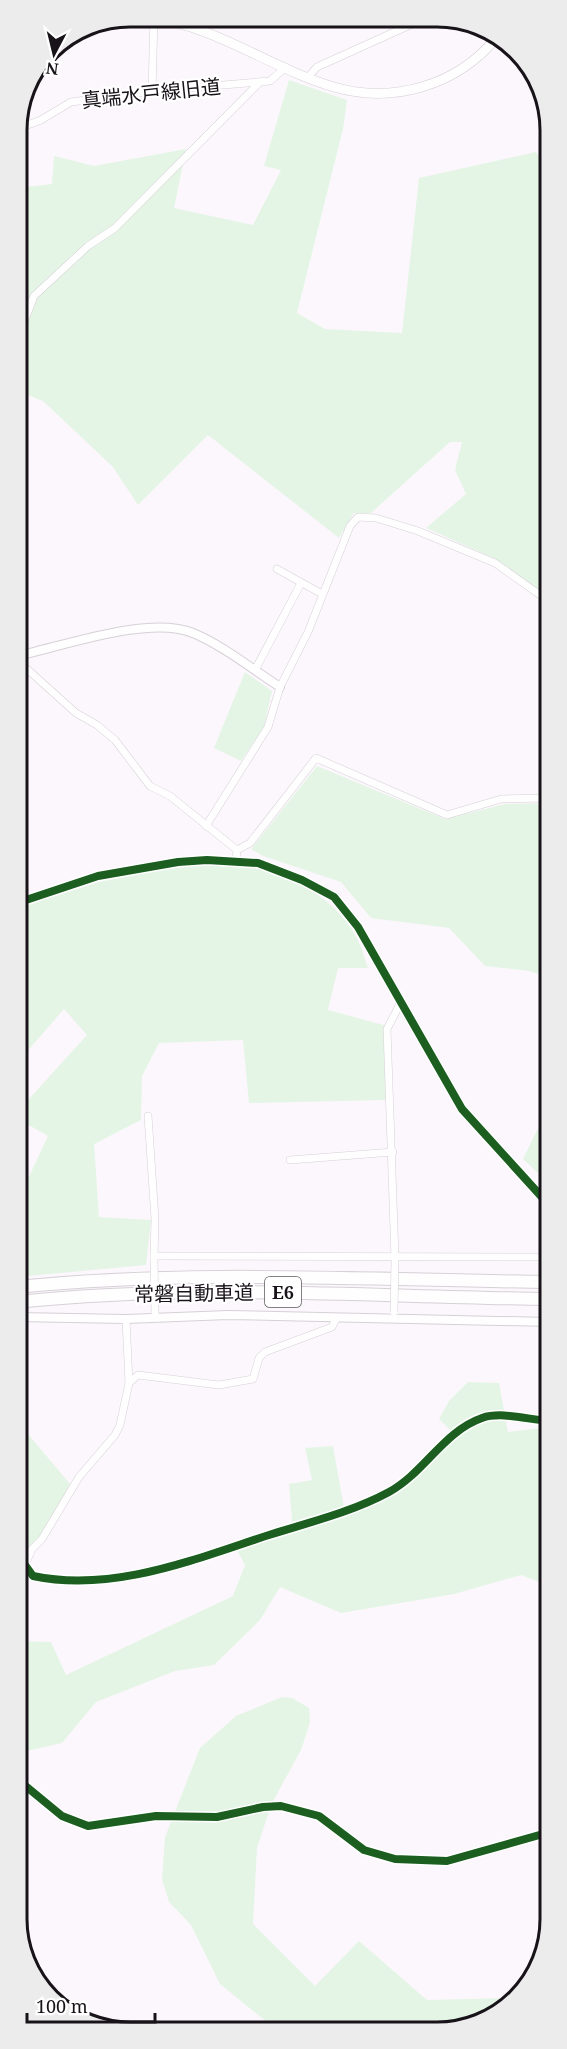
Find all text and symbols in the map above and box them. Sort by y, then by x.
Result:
north arrow [24,24,84,84]
text: N [44,57,60,81]
street label: 真端水戸線旧道 [80,72,222,114]
road number: E6 [265,1277,301,1307]
street label: 常磐自動車道 [134,1278,254,1308]
scale bar [27,1986,154,2024]
text: 100 m [36,1994,88,2018]

